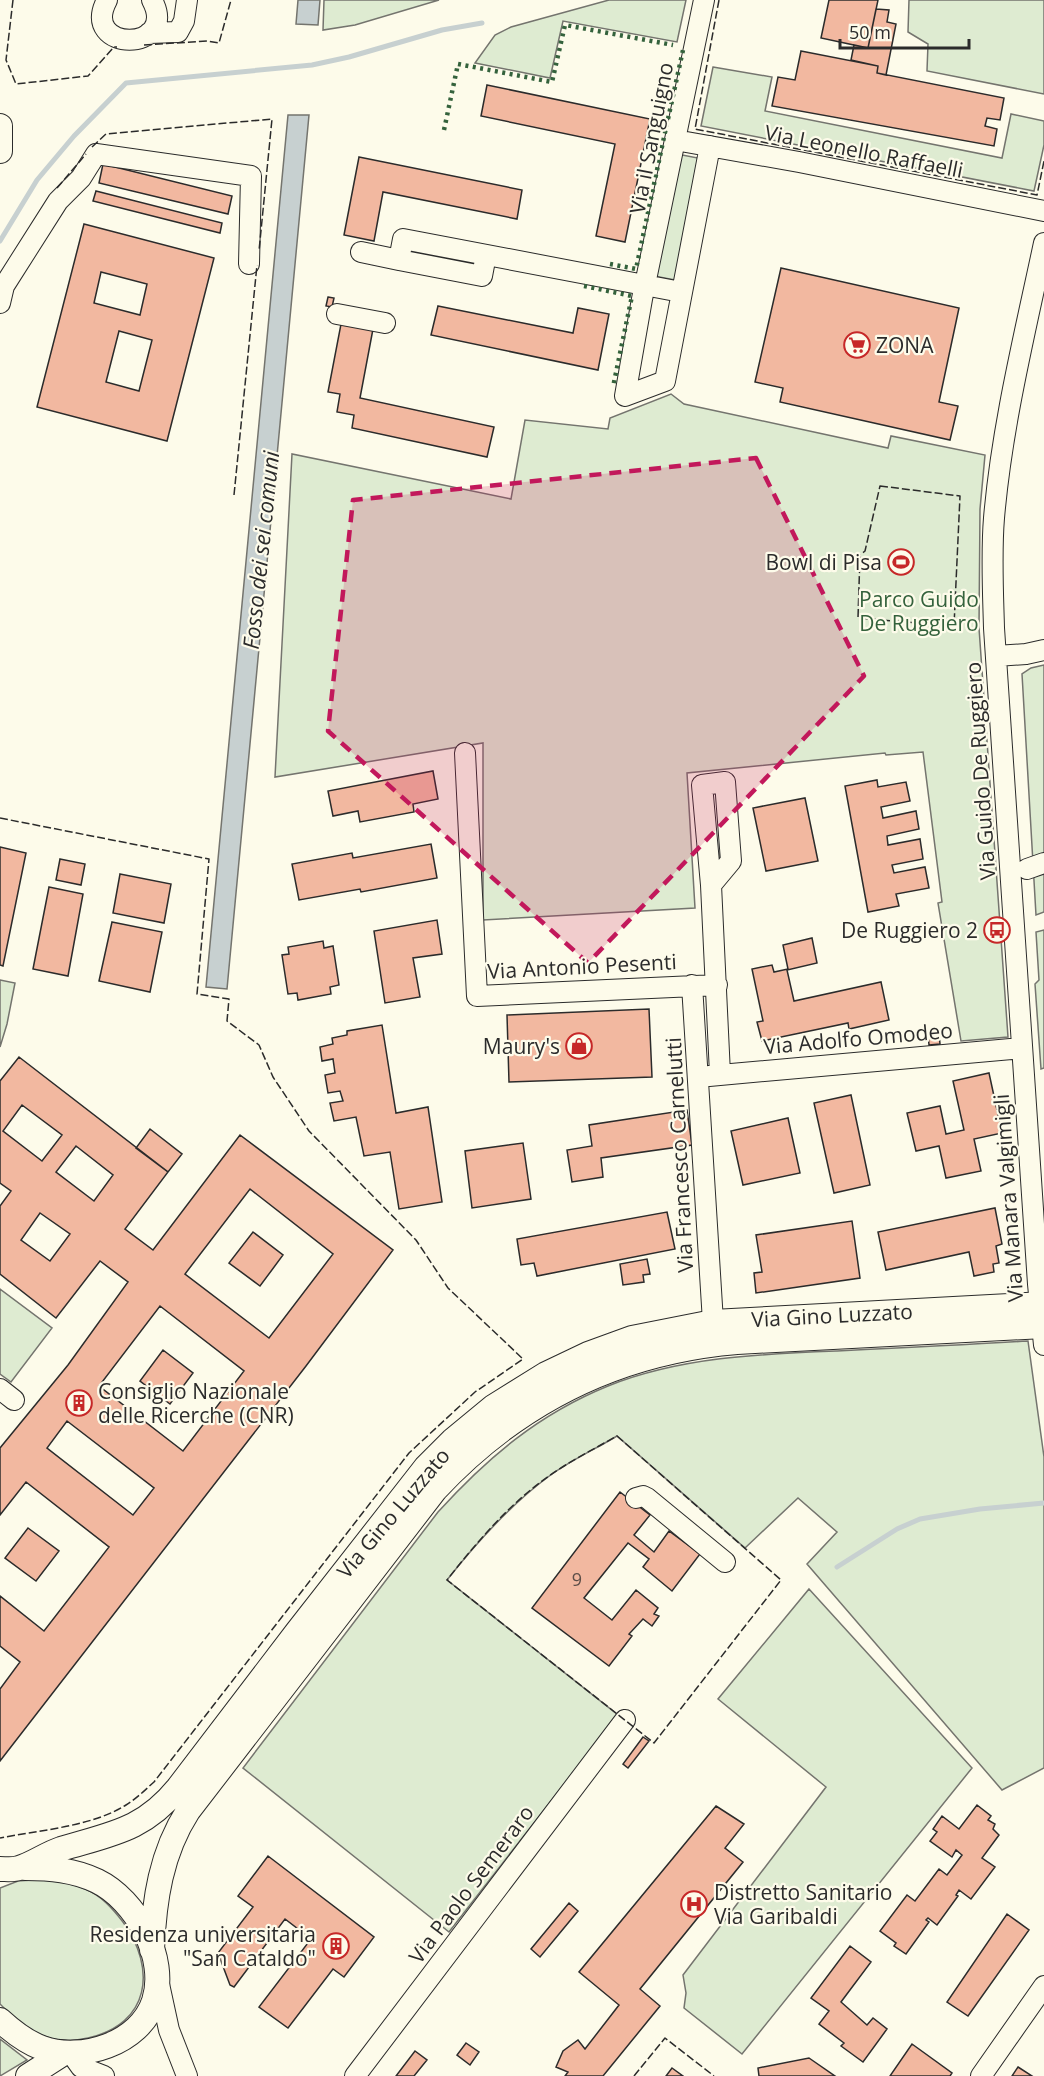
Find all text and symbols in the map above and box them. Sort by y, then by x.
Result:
scale bar [840,12,969,50]
text: 50 m [849,20,891,44]
street label: Via il Sanguigno [623,60,679,216]
street label: Via Leonello Raffaelli [762,118,966,184]
supermarket icon: ZONA [842,330,872,360]
place label: ZONA [876,331,934,359]
water label: Fosso dei sei comuni [235,449,285,651]
sports icon: Bowl di Pisa [886,547,916,577]
place label: Bowl di Pisa [766,548,882,576]
park label: Parco Guido De Ruggiero [859,585,979,637]
street label: Via Guido De Ruggiero [958,661,1002,881]
bus stop icon: De Ruggiero 2 [982,915,1012,945]
place label: De Ruggiero 2 [841,916,978,944]
street label: Via Antonio Pesenti [487,947,677,985]
street label: Via Adolfo Omodeo [762,1016,954,1060]
shop icon: Maury's [564,1031,594,1061]
place label: Maury's [483,1032,560,1060]
street label: Via Francesco Carnelutti [659,1037,699,1273]
street label: Via Manara Valgimigli [987,1093,1029,1303]
street label: Via Gino Luzzato [750,1297,914,1333]
place label: Consiglio Nazionale delle Ricerche (CNR) [98,1377,294,1429]
building icon: Consiglio Nazionale delle Ricerche (CNR) [64,1388,94,1418]
street label: Via Gino Luzzato [330,1442,456,1584]
house number: 9 [572,1567,582,1591]
street label: Via Paolo Semeraro [402,1799,540,1969]
place label: Distretto Sanitario Via Garibaldi [714,1878,893,1930]
hospital icon: Distretto Sanitario Via Garibaldi [679,1889,709,1919]
place label: Residenza universitaria "San Cataldo" [90,1920,316,1972]
building icon: Residenza universitaria "San Cataldo" [321,1931,351,1961]

